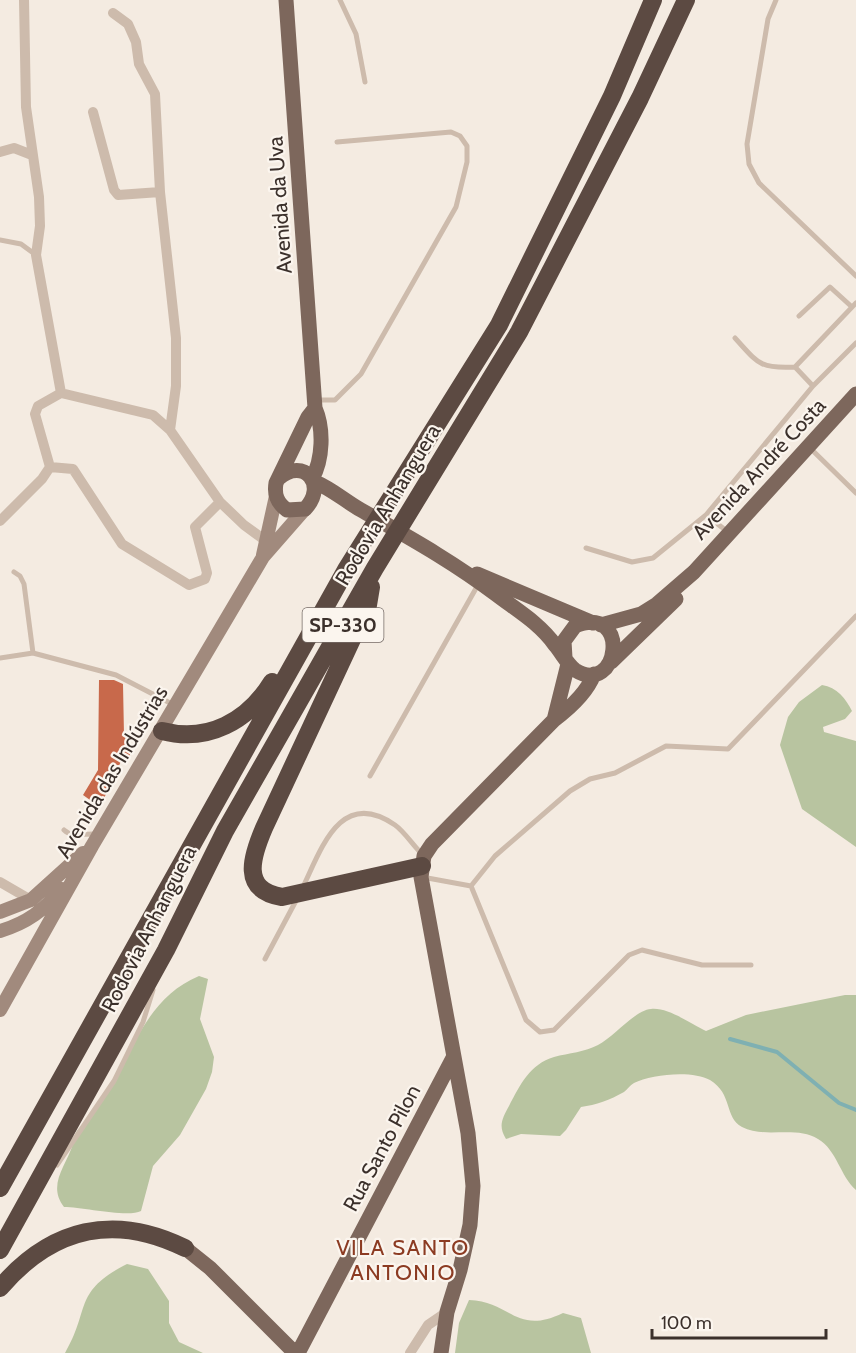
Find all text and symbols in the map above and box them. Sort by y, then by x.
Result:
street label: Avenida da Uva [262,136,297,275]
street label: Avenida André Costa [687,393,831,544]
street label: Rodovia Anhanguera [330,420,445,590]
road number: SP-330 [302,608,384,642]
street label: Avenida das Indústrias [50,681,173,862]
street label: Rodovia Anhanguera [96,842,201,1016]
street label: Rua Santo Pilon [338,1080,425,1215]
district label: VILA SANTO ANTONIO [336,1234,470,1286]
scale bar [652,1302,826,1340]
text: 100 m [661,1312,712,1334]

